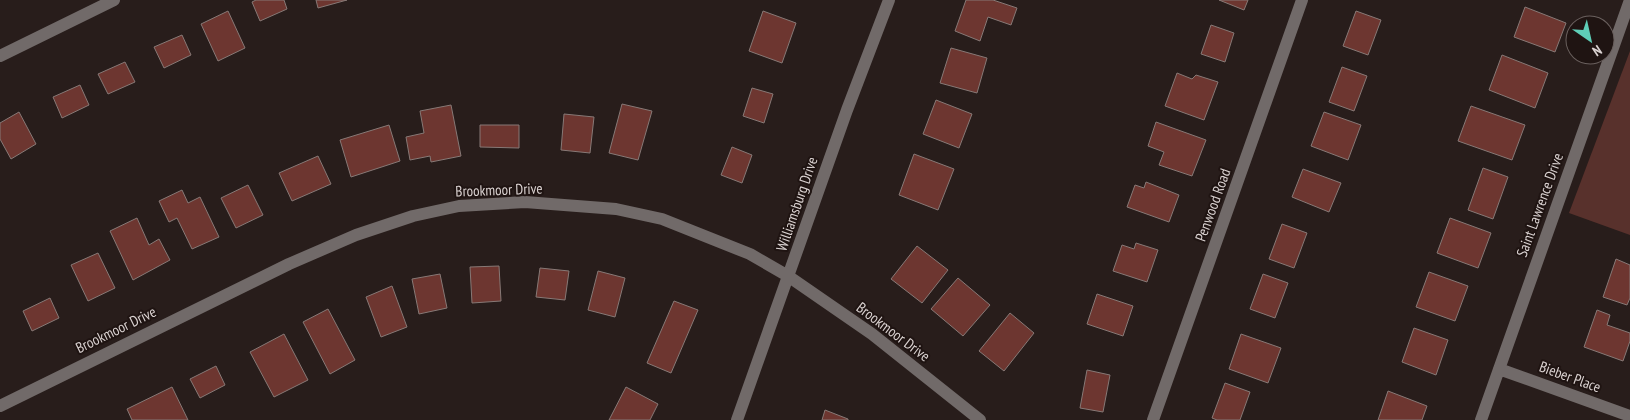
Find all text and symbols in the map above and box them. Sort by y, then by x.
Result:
north arrow [1565,15,1615,65]
text: N [1589,41,1605,60]
street label: Saint Lawrence Drive [1512,150,1567,259]
street label: Williamsburg Drive [772,154,822,253]
street label: Penwood Road [1191,166,1234,244]
street label: Brookmoor Drive [455,178,543,201]
street label: Brookmoor Drive [853,298,934,365]
street label: Brookmoor Drive [72,302,159,357]
street label: Bieber Place [1537,357,1604,396]

